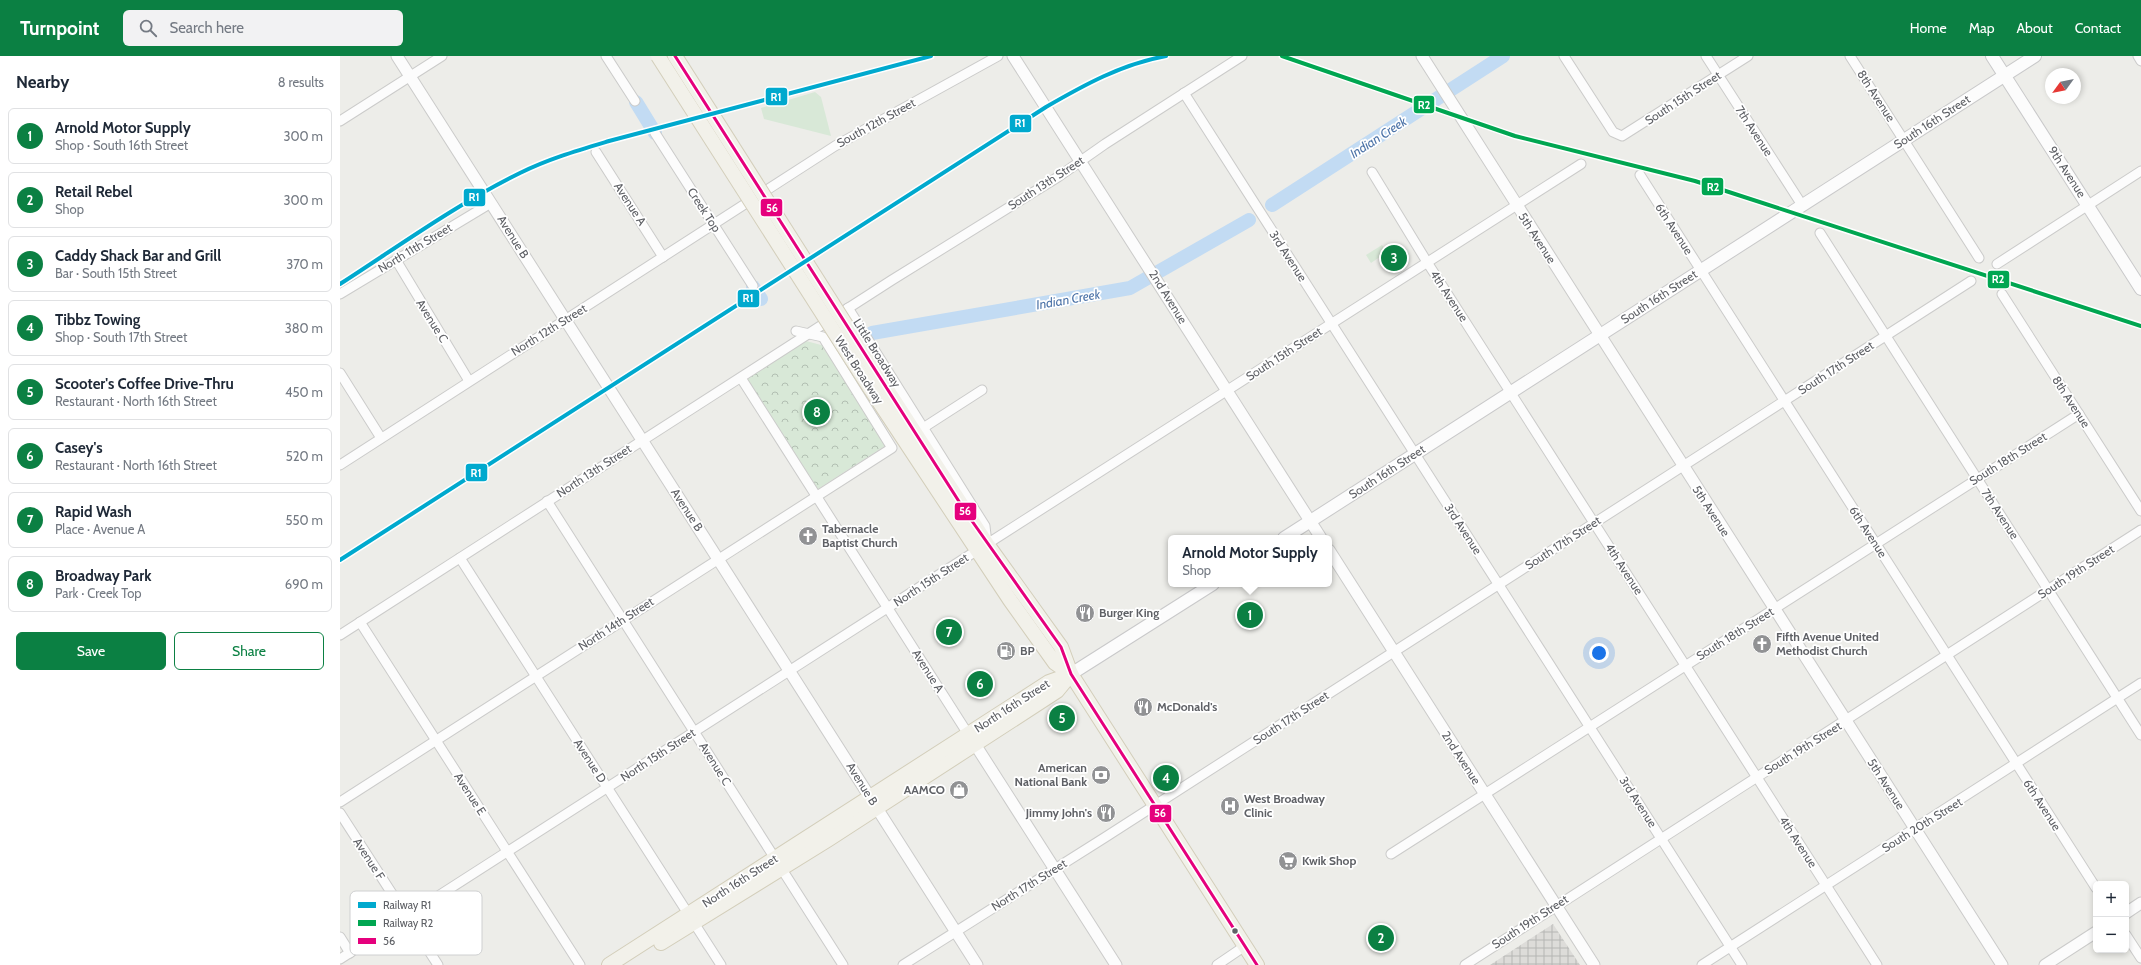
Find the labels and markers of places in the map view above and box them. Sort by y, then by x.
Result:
pin: 3 [1381,243,1407,273]
pin: 8 [804,397,830,427]
place label: Tabernacle Baptist Church [822,521,898,550]
church icon: Tabernacle Baptist Church [797,525,819,547]
pin: 1 [1237,600,1263,630]
restaurant icon: Burger King [1074,602,1096,624]
place label: Burger King [1099,605,1159,620]
pin: 7 [936,617,962,647]
place label: Fifth Avenue United Methodist Church [1776,629,1879,658]
church icon: Fifth Avenue United Methodist Church [1751,633,1773,655]
fuel station icon: BP [995,640,1017,662]
place label: BP [1020,643,1035,658]
pin: 6 [967,669,993,699]
restaurant icon: McDonald's [1132,696,1154,718]
place label: McDonald's [1157,699,1217,714]
pin: 5 [1049,703,1075,733]
place label: American National Bank [1015,760,1087,789]
pin: 4 [1153,763,1179,793]
bank icon: American National Bank [1090,764,1112,786]
shop icon: AAMCO [948,779,970,801]
place label: AAMCO [904,782,945,797]
place label: West Broadway Clinic [1244,791,1326,820]
hospital icon: West Broadway Clinic [1219,795,1241,817]
restaurant icon: Jimmy John's [1095,802,1117,824]
place label: Jimmy John's [1025,805,1092,820]
supermarket icon: Kwik Shop [1277,850,1299,872]
place label: Kwik Shop [1302,853,1356,868]
pin: 2 [1368,923,1394,953]
unlabelled marker [1230,926,1240,936]

